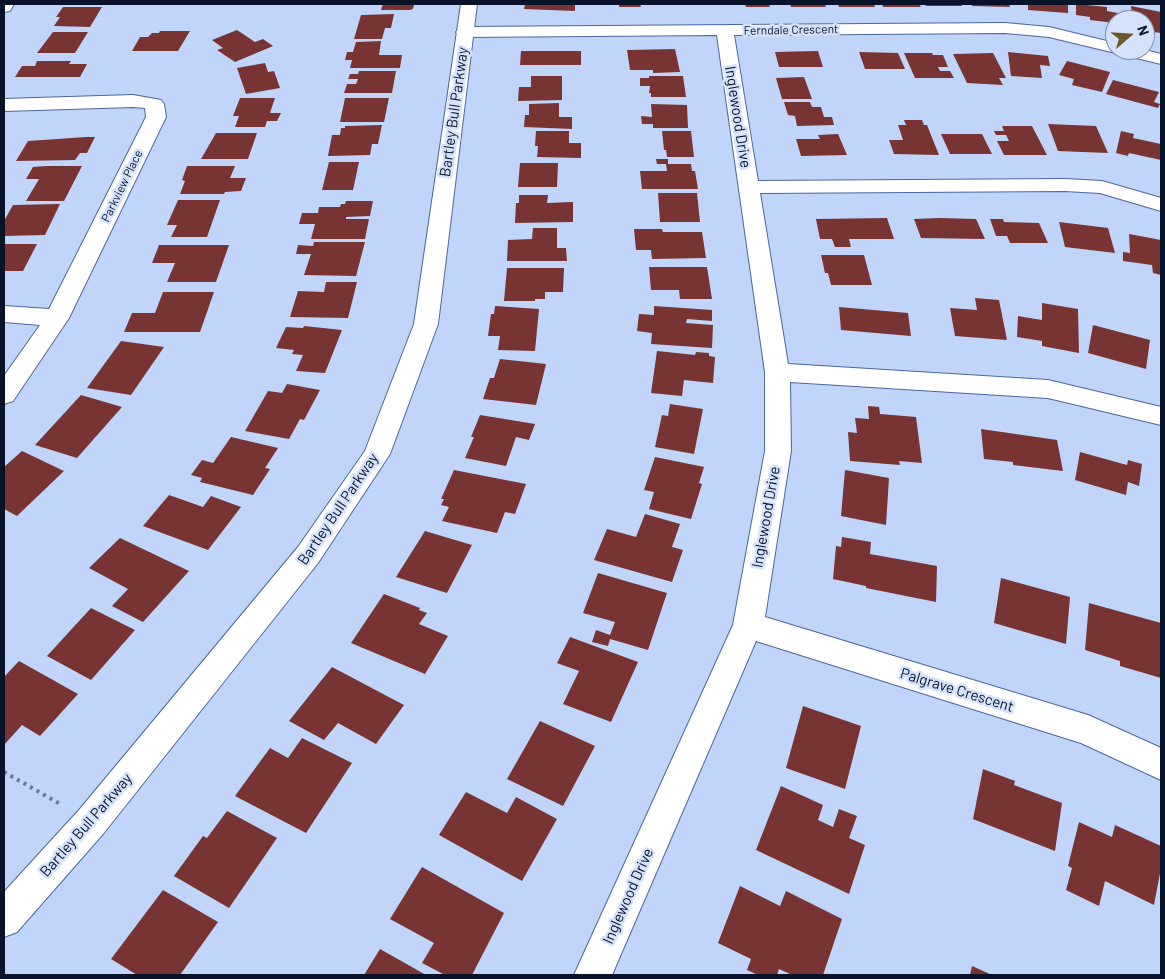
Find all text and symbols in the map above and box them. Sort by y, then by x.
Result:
north arrow [1105,10,1155,60]
street label: Ferndale Crescent [743,22,839,38]
text: N [1134,23,1153,37]
street label: Bartley Bull Parkway [436,46,472,178]
street label: Inglewood Drive [721,65,755,169]
street label: Parkview Place [98,148,146,224]
street label: Bartley Bull Parkway [294,450,382,568]
street label: Inglewood Drive [748,465,784,569]
street label: Palgrave Crescent [898,664,1016,716]
street label: Bartley Bull Parkway [36,770,136,880]
street label: Inglewood Drive [599,845,657,947]

